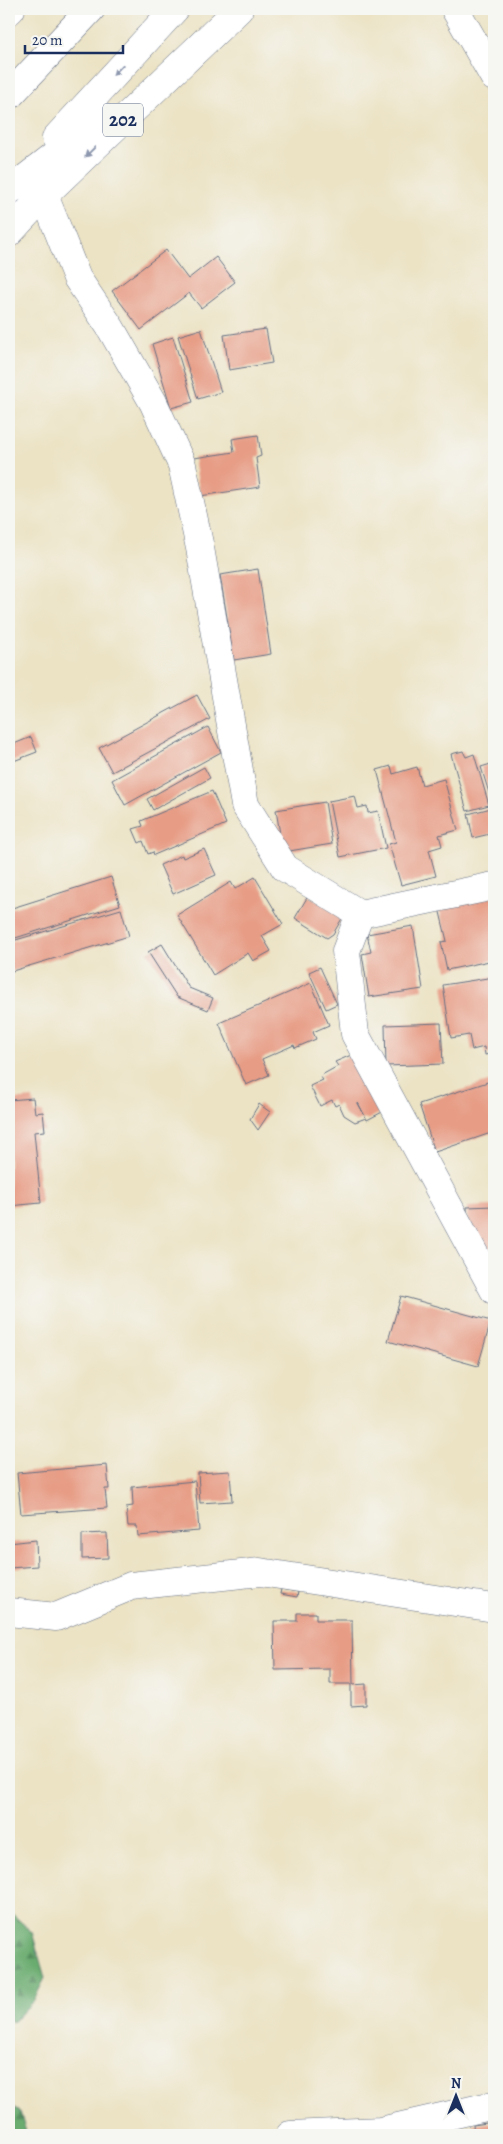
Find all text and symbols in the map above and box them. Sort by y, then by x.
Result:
scale bar [25,22,122,54]
text: 20 m [32,30,63,50]
one-way arrow [112,64,124,76]
road number: 202 [103,104,143,136]
one-way arrow [84,146,96,158]
north arrow [430,2072,480,2122]
text: N [451,2074,461,2093]

